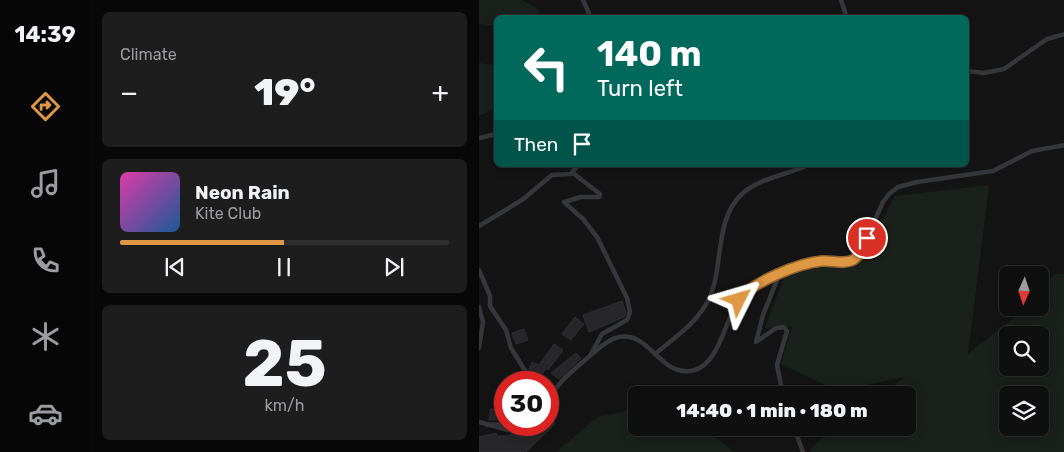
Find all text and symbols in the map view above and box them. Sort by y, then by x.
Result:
text: 14:39 [15,21,75,48]
text: 140 m [597,33,702,75]
icon: left [514,35,579,100]
text: Climate [120,45,177,64]
text: 19° [254,69,315,115]
text: Turn left [597,75,683,102]
text: − [120,76,138,109]
text: + [432,76,449,109]
icon: directions [28,89,63,124]
icon: arrive [568,130,596,158]
text: Then [514,133,558,156]
icon: music [28,166,63,201]
text: Neon Rain [195,181,290,204]
text: Kite Club [195,204,261,223]
pin [846,217,888,259]
icon: arrive [853,224,881,252]
icon: phone [28,243,63,278]
icon: previous [161,253,189,281]
icon: pause [270,253,298,281]
icon: next [380,253,408,281]
north arrow [999,266,1049,316]
map controls [999,266,1049,436]
position arrow [712,273,764,325]
icon: climate [28,319,63,354]
text: 25 [242,325,327,402]
button: search [999,326,1049,376]
speed limit sign: 30 [494,371,559,436]
button: layers [999,386,1049,436]
icon: car [28,396,63,431]
text: km/h [265,396,304,415]
text: 14:40 · 1 min · 180 m [676,399,868,422]

